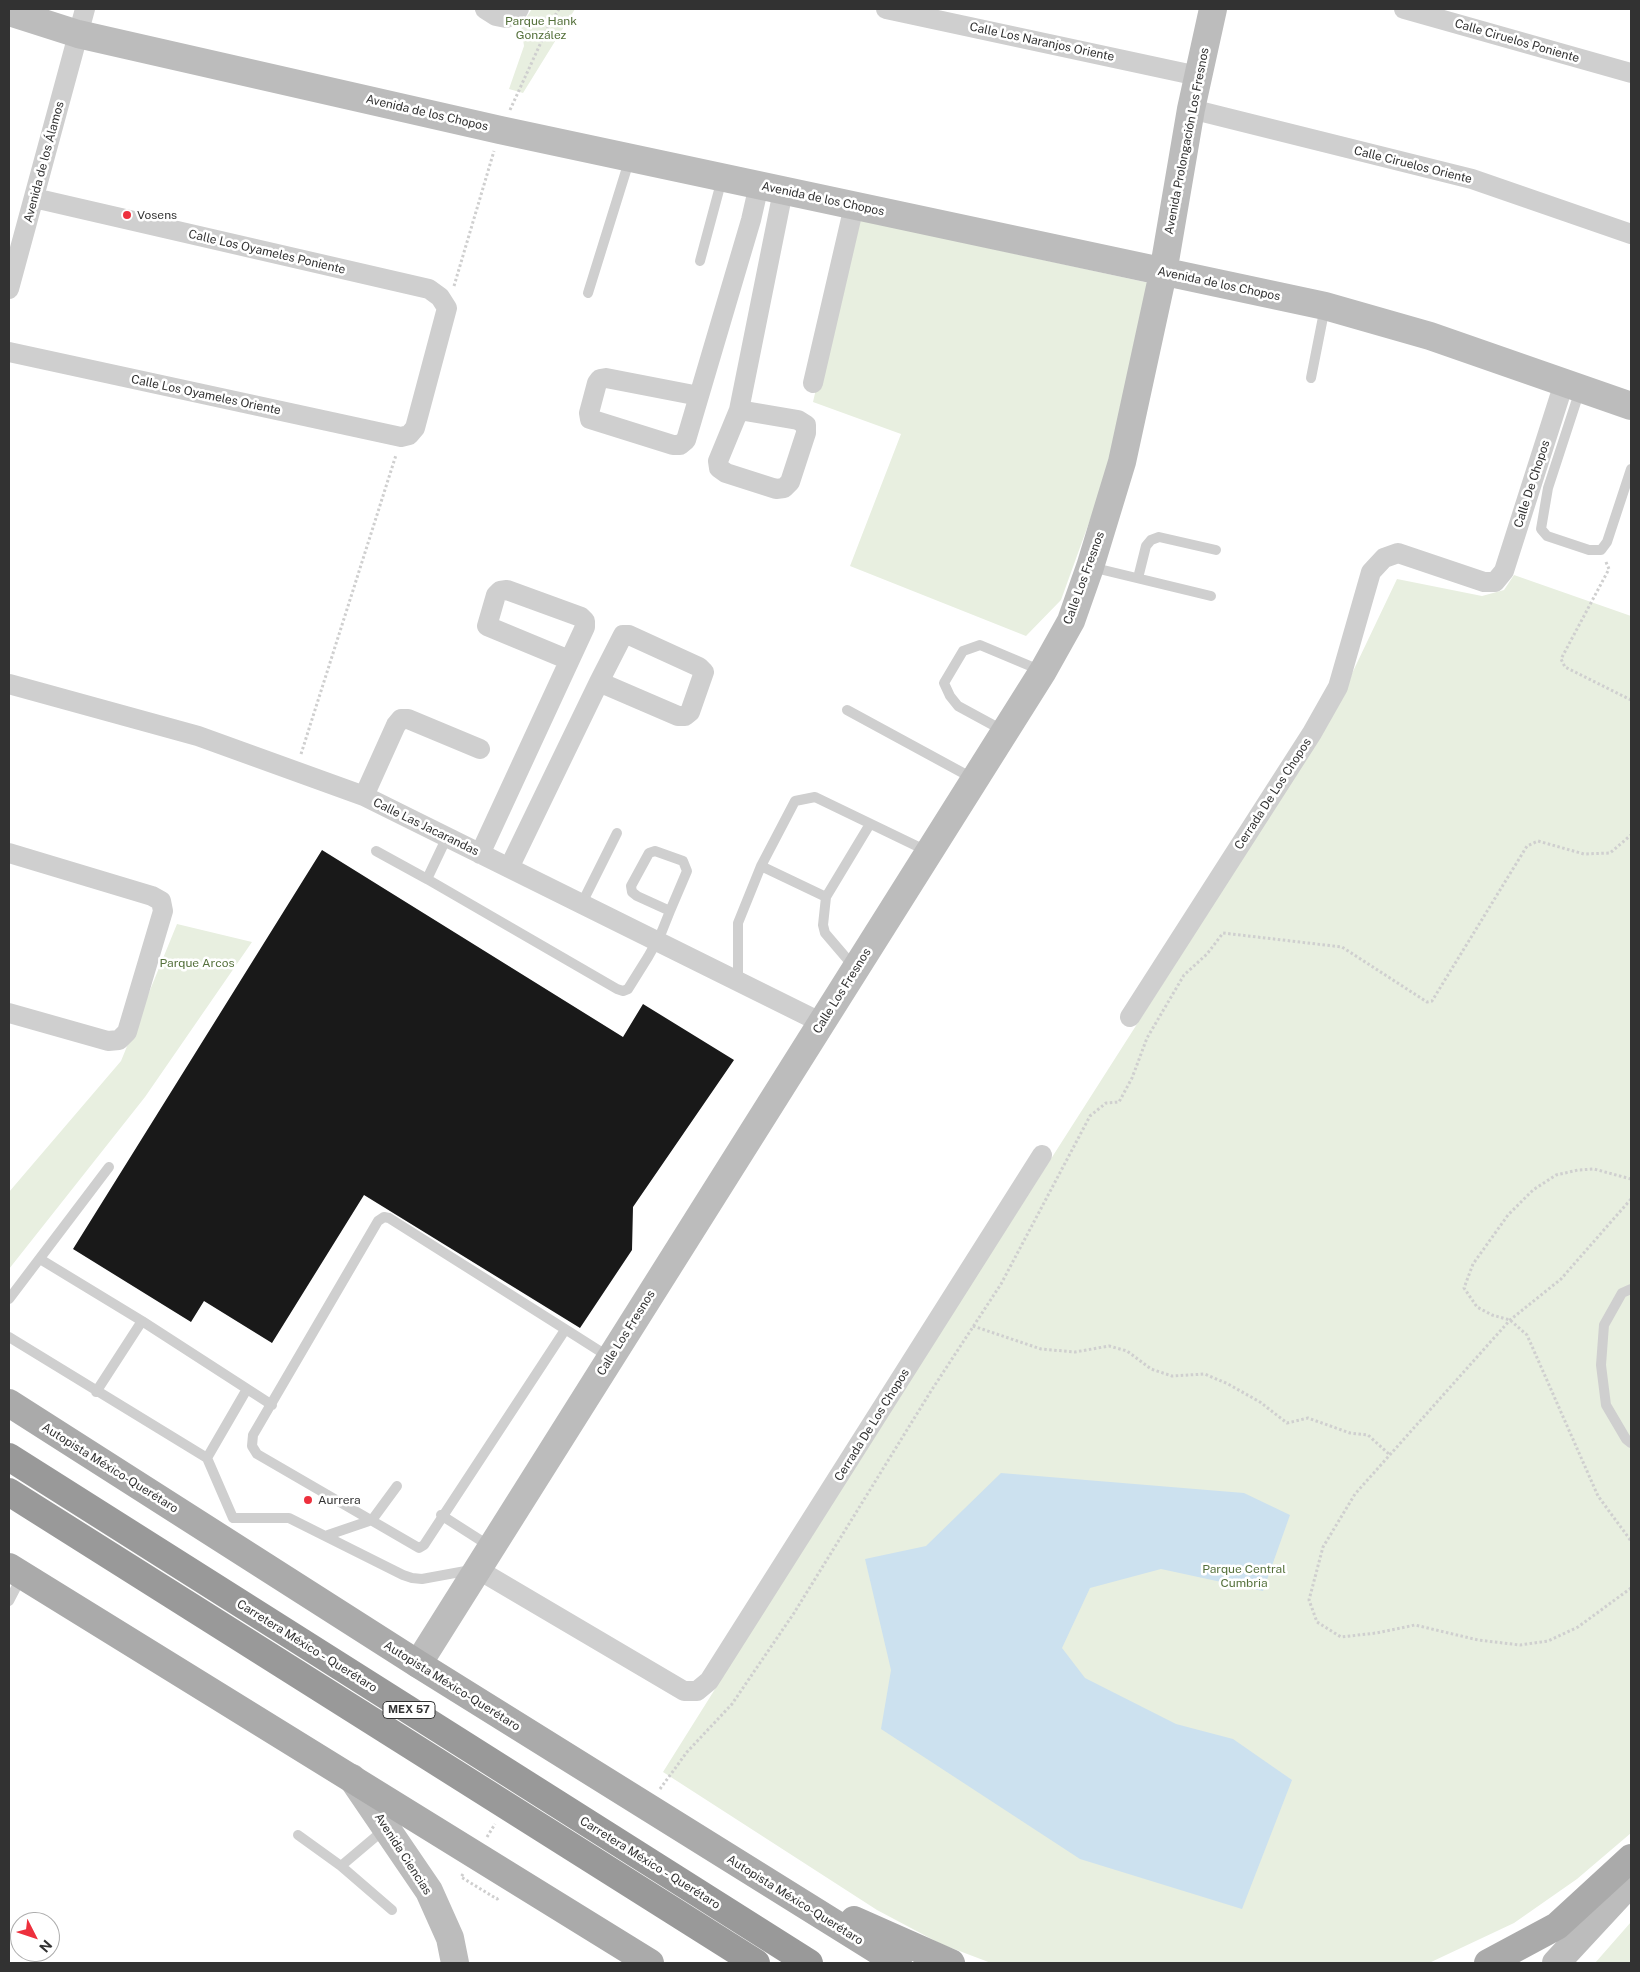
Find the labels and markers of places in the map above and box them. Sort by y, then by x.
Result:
place label: Vosens [137,208,177,222]
marker: Vosens [121,209,133,221]
place label: Aurrera [318,1493,361,1507]
marker: Aurrera [302,1494,314,1506]

